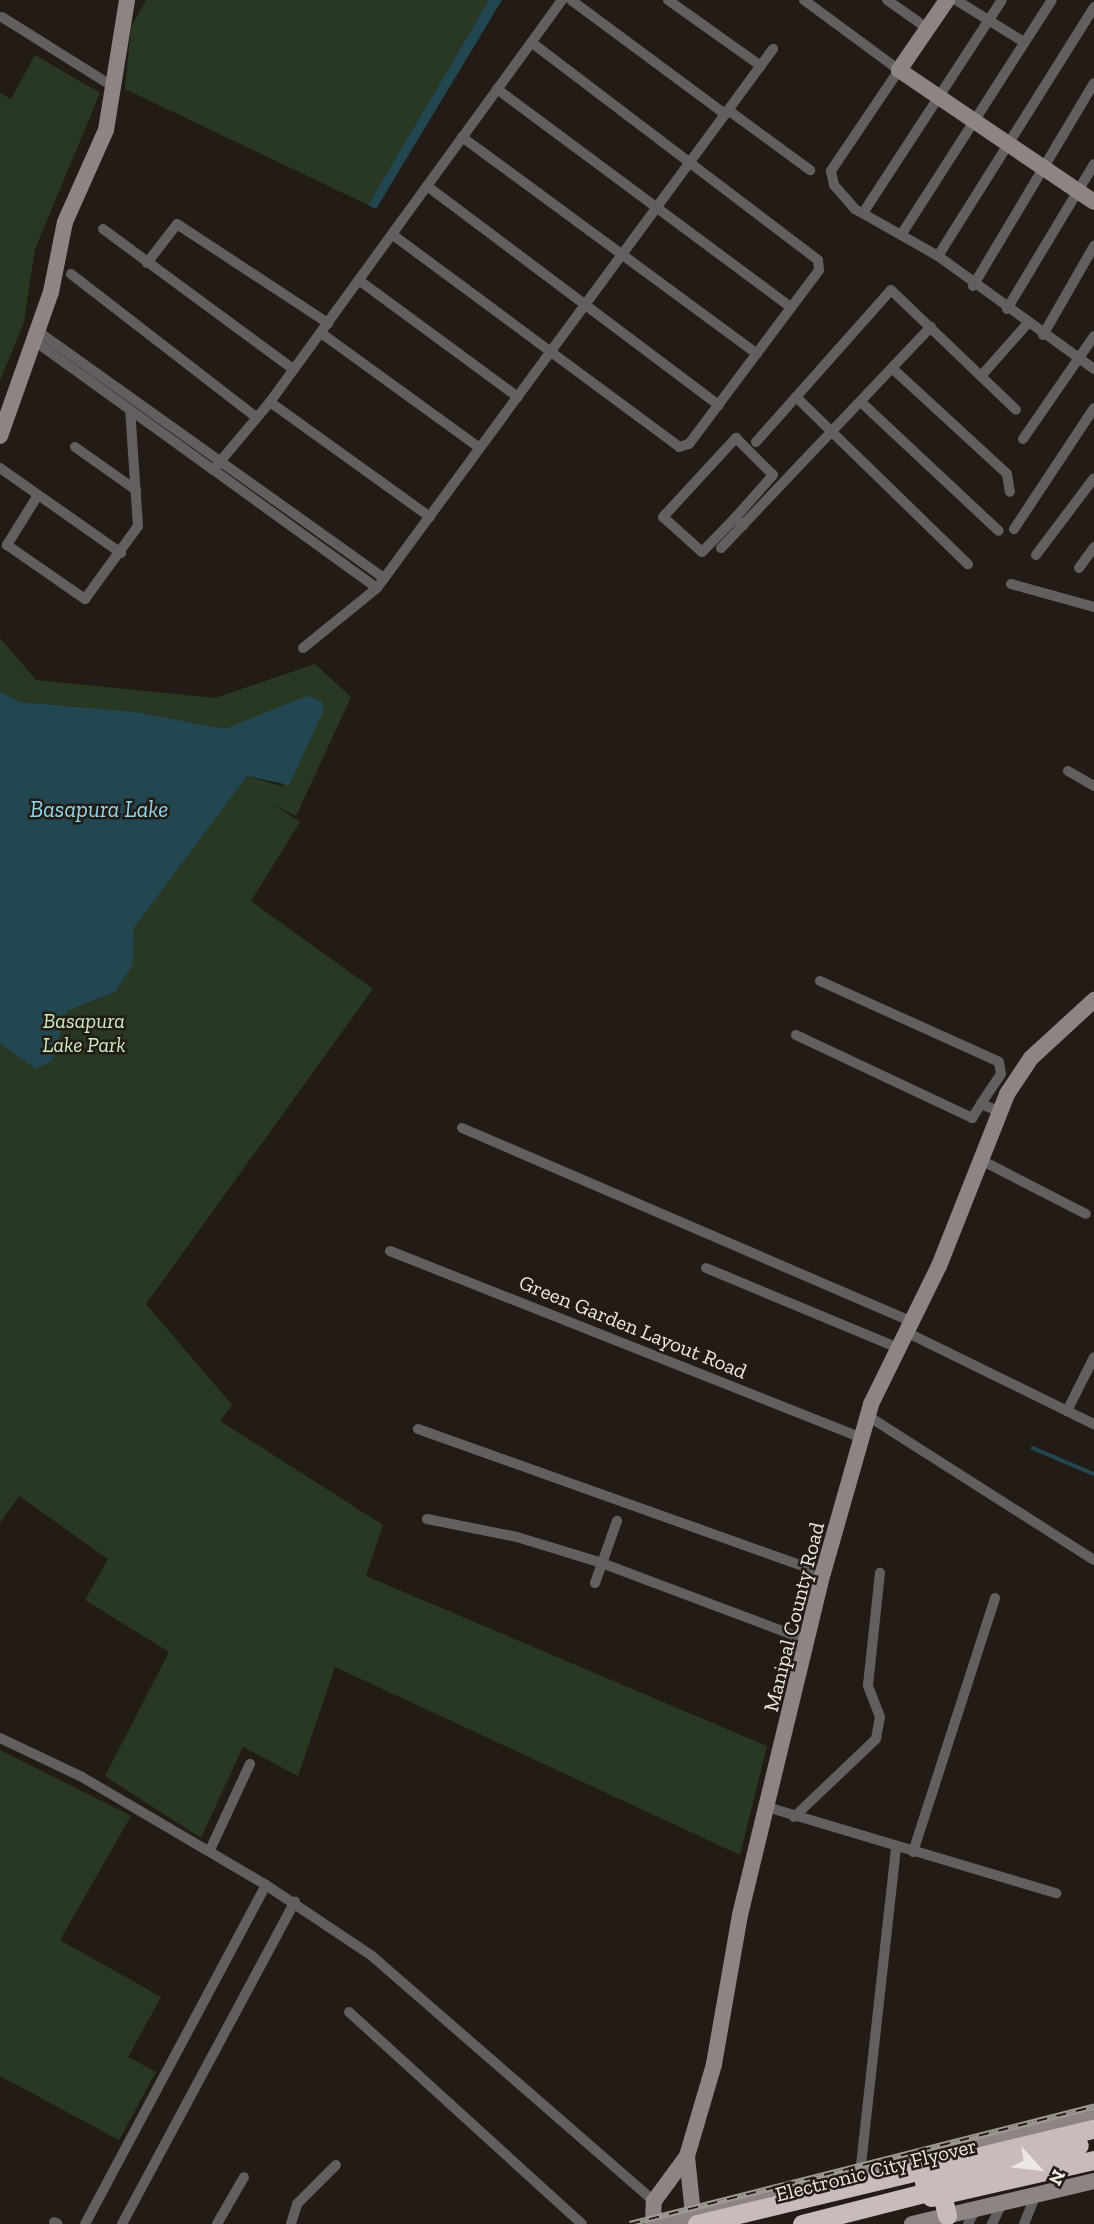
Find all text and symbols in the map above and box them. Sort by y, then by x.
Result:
water label: Basapura Lake [30,795,168,823]
park label: Basapura Lake Park [42,1008,126,1058]
street label: Green Garden Layout Road [515,1270,751,1384]
street label: Manipal County Road [758,1519,830,1715]
street label: Electronic City Flyover [773,2133,979,2207]
north arrow [1003,2133,1073,2203]
text: N [1044,2166,1071,2189]

